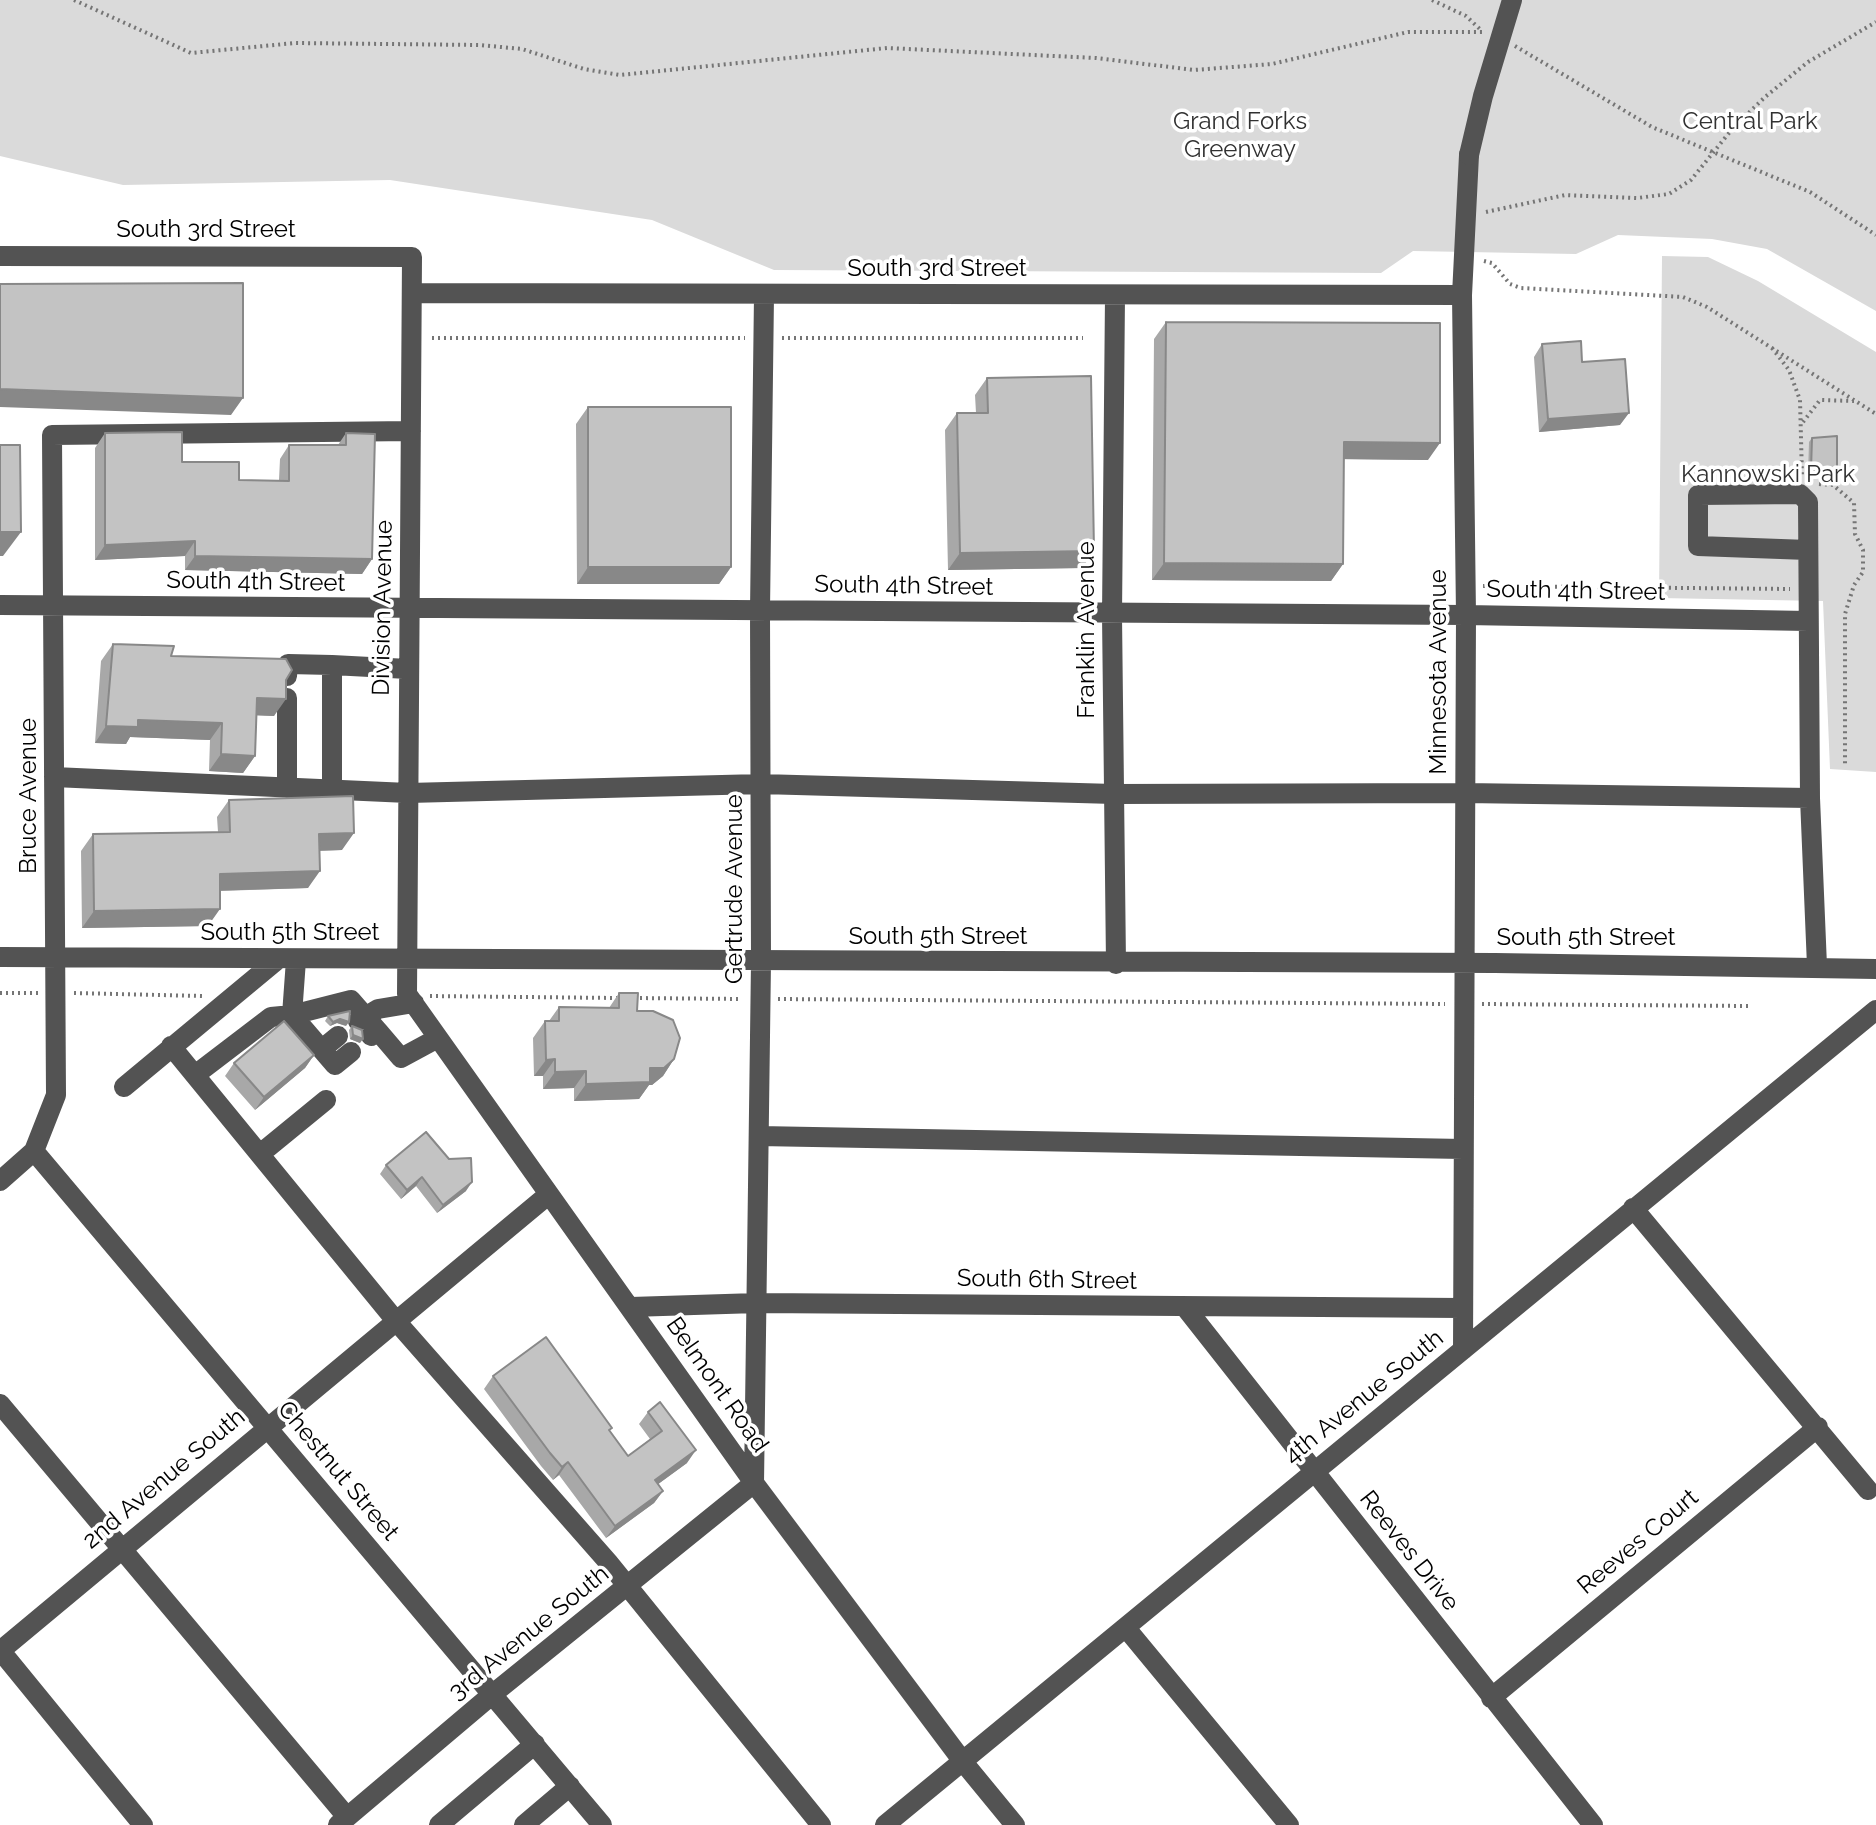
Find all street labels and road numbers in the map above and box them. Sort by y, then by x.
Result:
street label: South 3rd Street [116,216,296,244]
street label: South 3rd Street [847,255,1027,283]
street label: Division Avenue [367,520,399,696]
street label: Franklin Avenue [1073,541,1101,719]
street label: South 4th Street [166,566,346,598]
street label: Minnesota Avenue [1425,569,1453,775]
street label: South 4th Street [814,570,994,602]
street label: South 4th Street [1486,575,1666,607]
street label: Bruce Avenue [15,718,43,874]
street label: Gertrude Avenue [721,794,749,984]
street label: South 5th Street [200,919,380,947]
street label: South 5th Street [848,923,1028,951]
street label: South 5th Street [1496,924,1676,952]
street label: South 6th Street [957,1264,1137,1296]
street label: Belmont Road [660,1312,774,1458]
street label: 4th Avenue South [1278,1324,1450,1470]
street label: Chestnut Street [271,1395,405,1547]
street label: 2nd Avenue South [77,1403,251,1555]
street label: Reeves Court [1572,1483,1704,1601]
street label: Reeves Drive [1353,1485,1465,1617]
street label: 3rd Avenue South [443,1560,615,1706]

